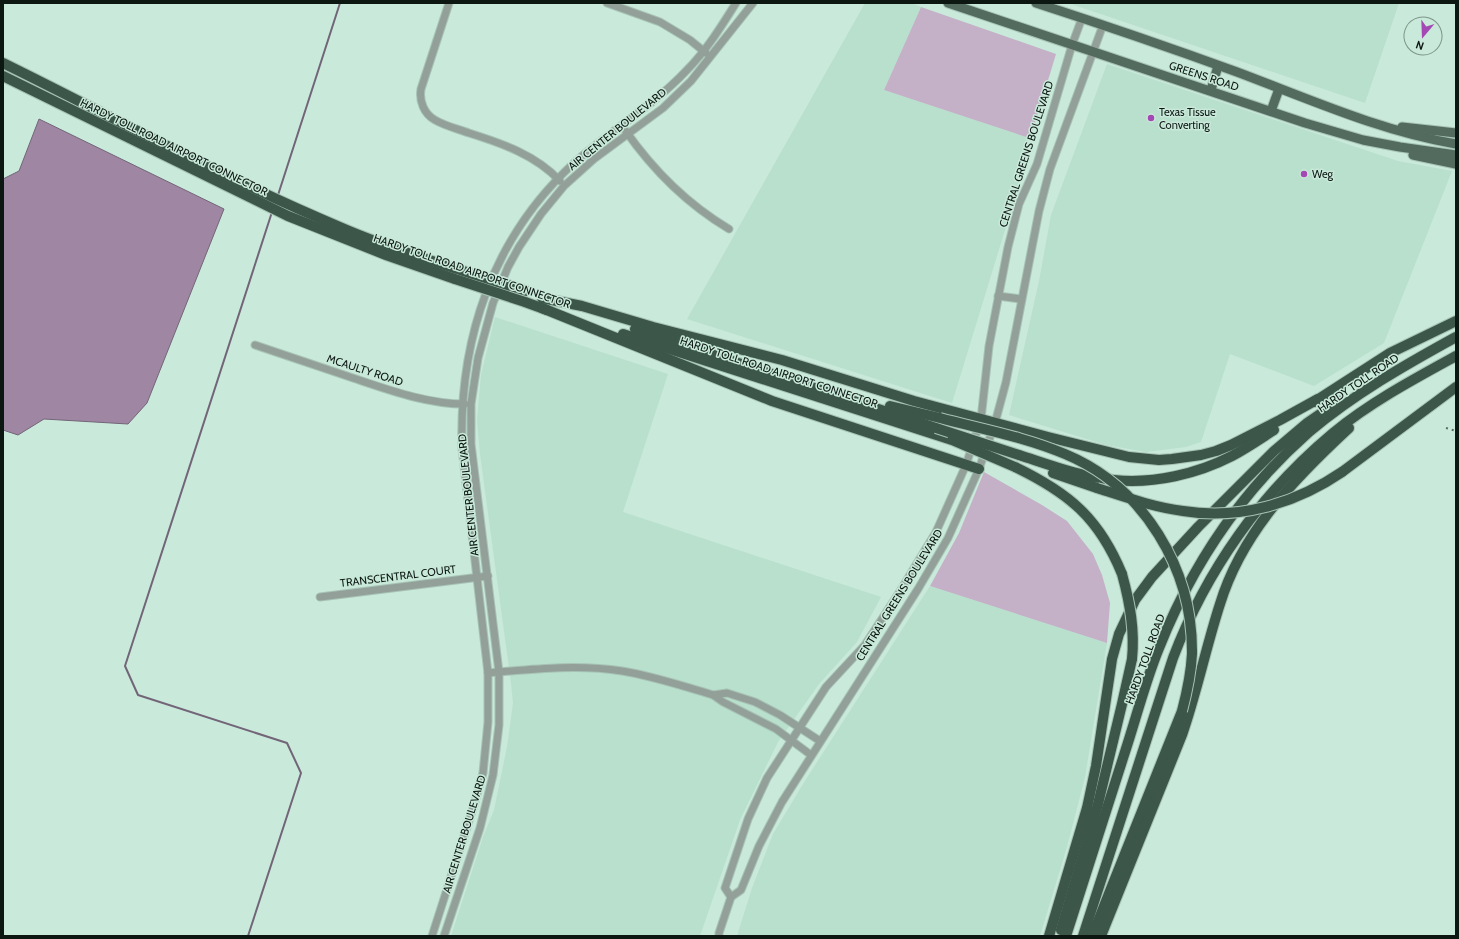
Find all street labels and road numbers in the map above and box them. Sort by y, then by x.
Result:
street label: GREENS ROAD [1167,58,1241,94]
street label: CENTRAL GREENS BOULEVARD [996,79,1056,229]
street label: AIR CENTER BOULEVARD [565,85,669,173]
street label: HARDY TOLL ROAD AIRPORT CONNECTOR [78,95,271,199]
street label: HARDY TOLL ROAD AIRPORT CONNECTOR [372,231,573,311]
street label: HARDY TOLL ROAD AIRPORT CONNECTOR [678,333,880,411]
street label: MCAULTY ROAD [325,351,405,389]
street label: HARDY TOLL ROAD [1315,351,1401,415]
street label: AIR CENTER BOULEVARD [455,433,481,557]
street label: CENTRAL GREENS BOULEVARD [853,526,945,664]
street label: TRANSCENTRAL COURT [339,562,457,590]
street label: HARDY TOLL ROAD [1122,612,1168,706]
street label: AIR CENTER BOULEVARD [439,773,489,895]

